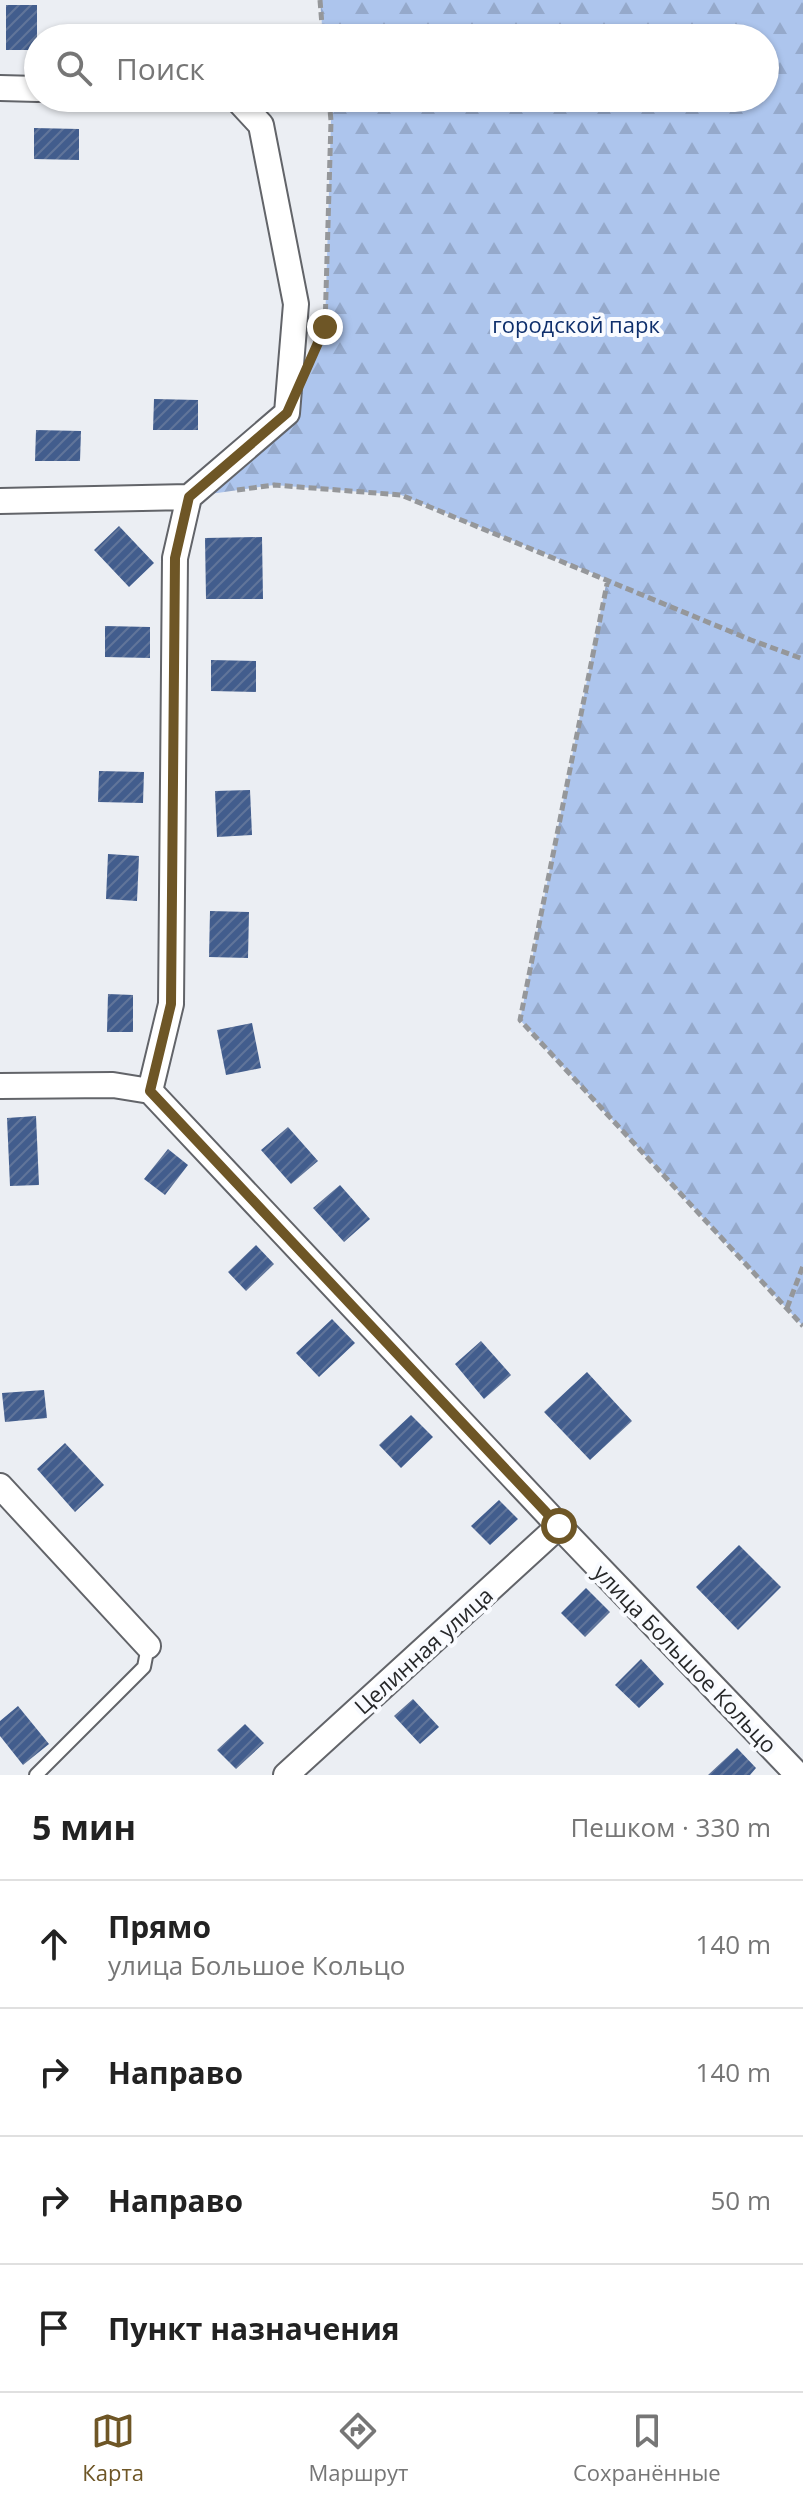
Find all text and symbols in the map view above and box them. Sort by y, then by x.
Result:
search box [24,24,779,112]
icon: search [52,46,96,90]
text: Поиск [116,48,205,89]
route end [307,309,343,345]
park label: городской парк [492,309,660,339]
route start [541,1508,577,1544]
street label: улица Большое Кольцо [588,1557,784,1759]
street label: Целинная улица [347,1580,499,1720]
text: 5 мин [32,1804,136,1850]
text: Пешком · 330 m [570,1809,771,1845]
text: Прямо [108,1906,211,1947]
icon: ahead [32,1922,76,1966]
text: 140 m [696,1926,771,1962]
text: улица Большое Кольцо [108,1947,405,1983]
icon: right [32,2050,76,2094]
text: Направо [108,2052,243,2093]
text: 140 m [696,2054,771,2090]
icon: right [32,2178,76,2222]
text: Направо [108,2180,243,2221]
text: 50 m [710,2182,771,2218]
icon: arrive [32,2306,76,2350]
text: Пункт назначения [108,2308,400,2349]
tab: Карта [82,2409,144,2487]
tab: Маршрут [309,2409,408,2487]
tab: Сохранённые [573,2409,721,2487]

